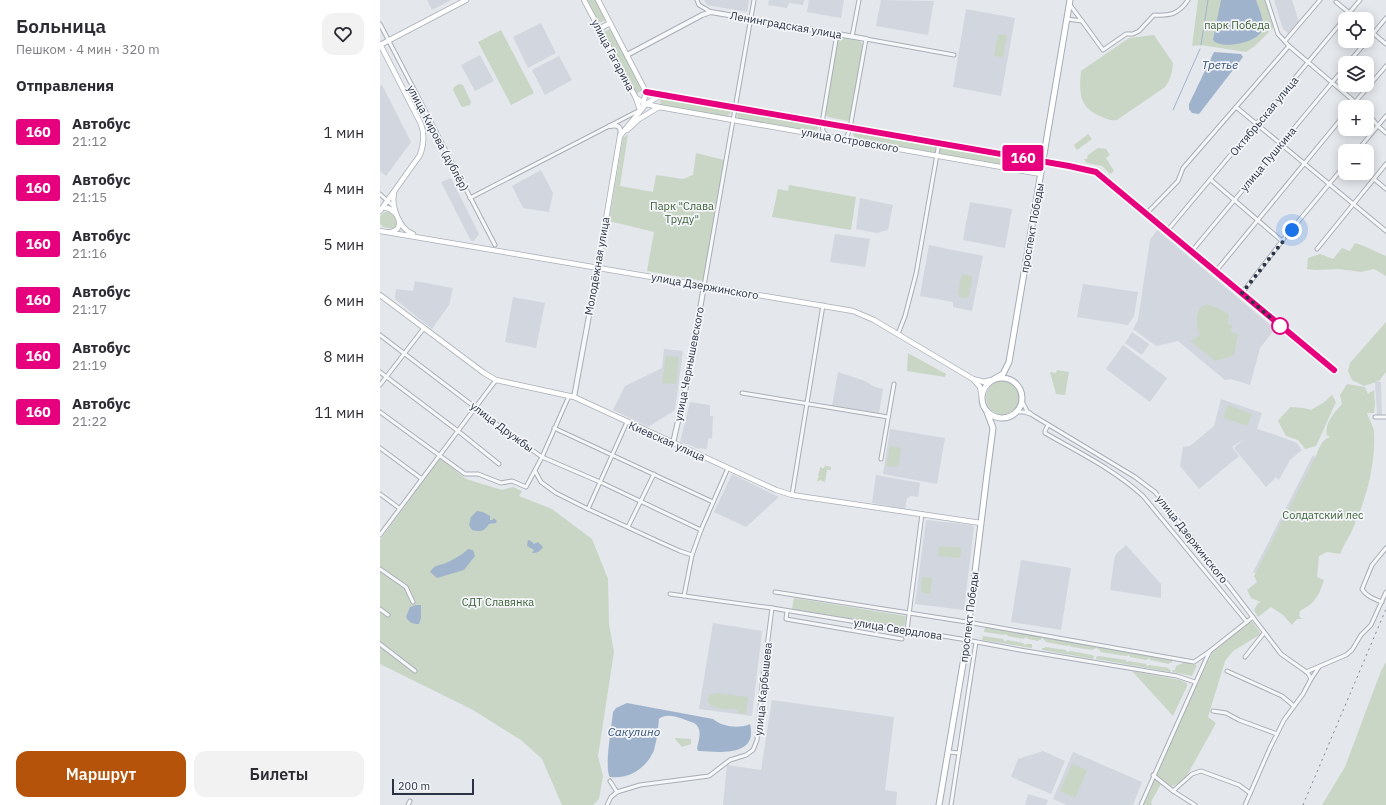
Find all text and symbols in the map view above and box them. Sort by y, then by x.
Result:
street label: Ленинградская улица [729,8,843,42]
map controls [1338,12,1374,180]
button: locate [1338,12,1374,48]
button: heart [322,13,364,55]
text: Больница [16,14,106,38]
street label: улица Гагарина [588,17,638,93]
park label: парк Победa [1204,18,1270,32]
text: Пешком · 4 мин · 320 m [16,41,160,58]
button: layers [1338,56,1374,92]
water label: Третье [1202,57,1238,72]
street label: Октябрьская улица [1227,73,1301,159]
text: Отправления [16,76,114,95]
street label: улица Кирова (дублёр) [404,82,472,194]
button: + [1338,100,1374,136]
text: Автобус [72,114,131,133]
text: 160 [25,123,51,141]
text: 1 мин [323,123,364,142]
street label: улица Пушкина [1237,124,1299,194]
street label: улица Островского [800,125,900,155]
text: 21:12 [72,133,107,150]
button: − [1338,144,1374,180]
line badge: 160 [1000,145,1046,171]
text: 160 [1010,149,1036,167]
text: Автобус [72,170,131,189]
text: 160 [25,179,51,197]
text: 4 мин [323,179,364,198]
street label: проспект Победы [1017,182,1047,274]
text: 21:15 [72,189,107,206]
park label: Парк "Слава Труду" [650,199,714,226]
street label: Молодёжная улица [581,216,613,316]
your location [1282,220,1302,240]
text: Автобус [72,226,131,245]
text: 160 [25,235,51,253]
text: 5 мин [323,235,364,254]
text: 21:16 [72,245,107,262]
street label: улица Дзержинского [650,270,760,302]
text: Автобус [72,282,131,301]
text: 160 [25,291,51,309]
text: 6 мин [323,291,364,310]
text: 21:17 [72,301,107,318]
street label: улица Чернышевского [671,306,707,422]
unlabelled marker [1271,317,1289,335]
text: Автобус [72,338,131,357]
text: 160 [25,347,51,365]
text: 8 мин [323,347,364,366]
text: 21:19 [72,357,107,374]
text: Автобус [72,394,131,413]
street label: улица Дружбы [468,399,536,455]
text: 160 [25,403,51,421]
text: 11 мин [314,403,364,422]
text: 21:22 [72,413,107,430]
street label: Киевская улица [627,418,707,464]
street label: улица Дзержинского [1153,492,1231,586]
park label: Солдатский лес [1282,508,1364,522]
street label: проспект Победы [956,571,982,663]
park label: СДТ Славянка [462,595,534,609]
street label: улица Свердлова [853,615,943,643]
street label: улица Карбышева [751,642,775,736]
water label: Сакулино [608,724,661,739]
button: Маршрут [16,751,186,797]
button: Билеты [194,751,364,797]
scale bar [392,777,474,796]
text: 200 m [398,779,430,793]

